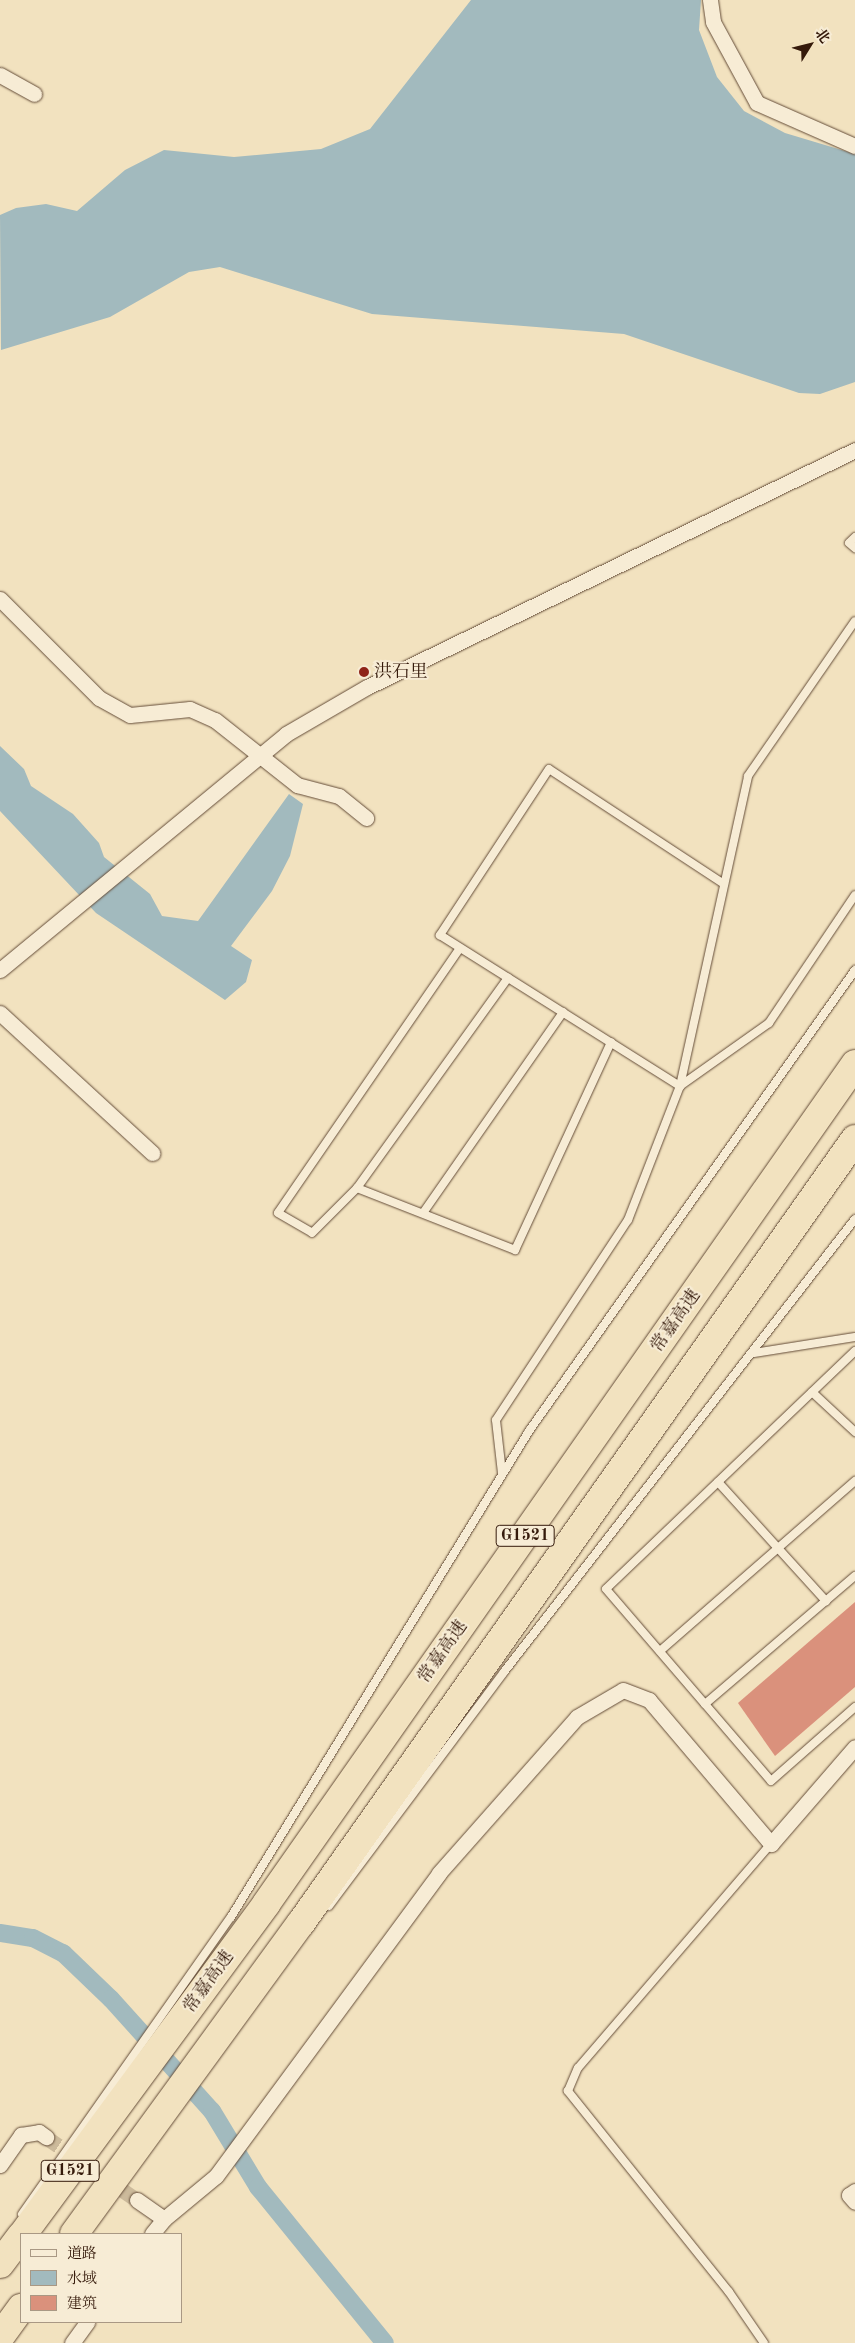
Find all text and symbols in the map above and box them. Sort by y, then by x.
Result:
north arrow [785,20,835,70]
text: 北 [812,26,832,46]
place label: 洪石里 [374,661,428,683]
marker: 洪石里 [358,666,370,678]
street label: 常嘉高速 [647,1285,705,1357]
road number: G1521 [495,1522,555,1550]
street label: 常嘉高速 [414,1616,472,1688]
street label: 常嘉高速 [179,1947,239,2017]
road number: G1521 [40,2158,100,2184]
legend [20,2233,182,2323]
text: 道路 [67,2247,97,2262]
text: 水域 [67,2272,97,2287]
text: 建筑 [67,2297,97,2312]

